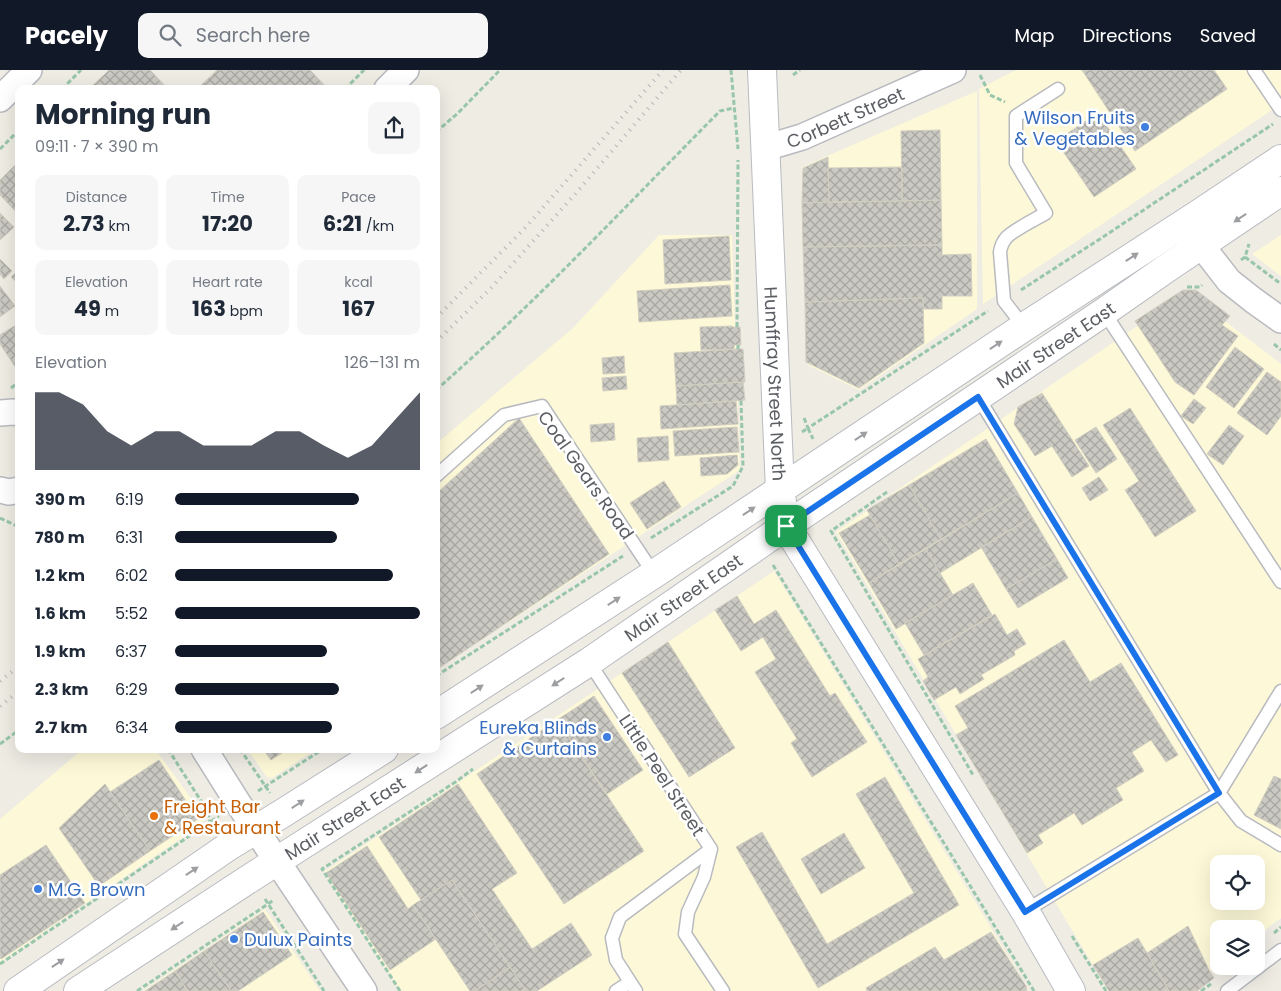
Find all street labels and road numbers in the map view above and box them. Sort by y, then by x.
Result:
street label: Corbett Street [783,81,908,153]
street label: Humffray Street North [759,286,792,482]
street label: Mair Street East [991,296,1120,394]
street label: Coal Gears Road [532,406,640,544]
street label: Mair Street East [619,547,747,647]
street label: Little Peel Street [613,709,711,841]
street label: Mair Street East [280,770,410,866]

